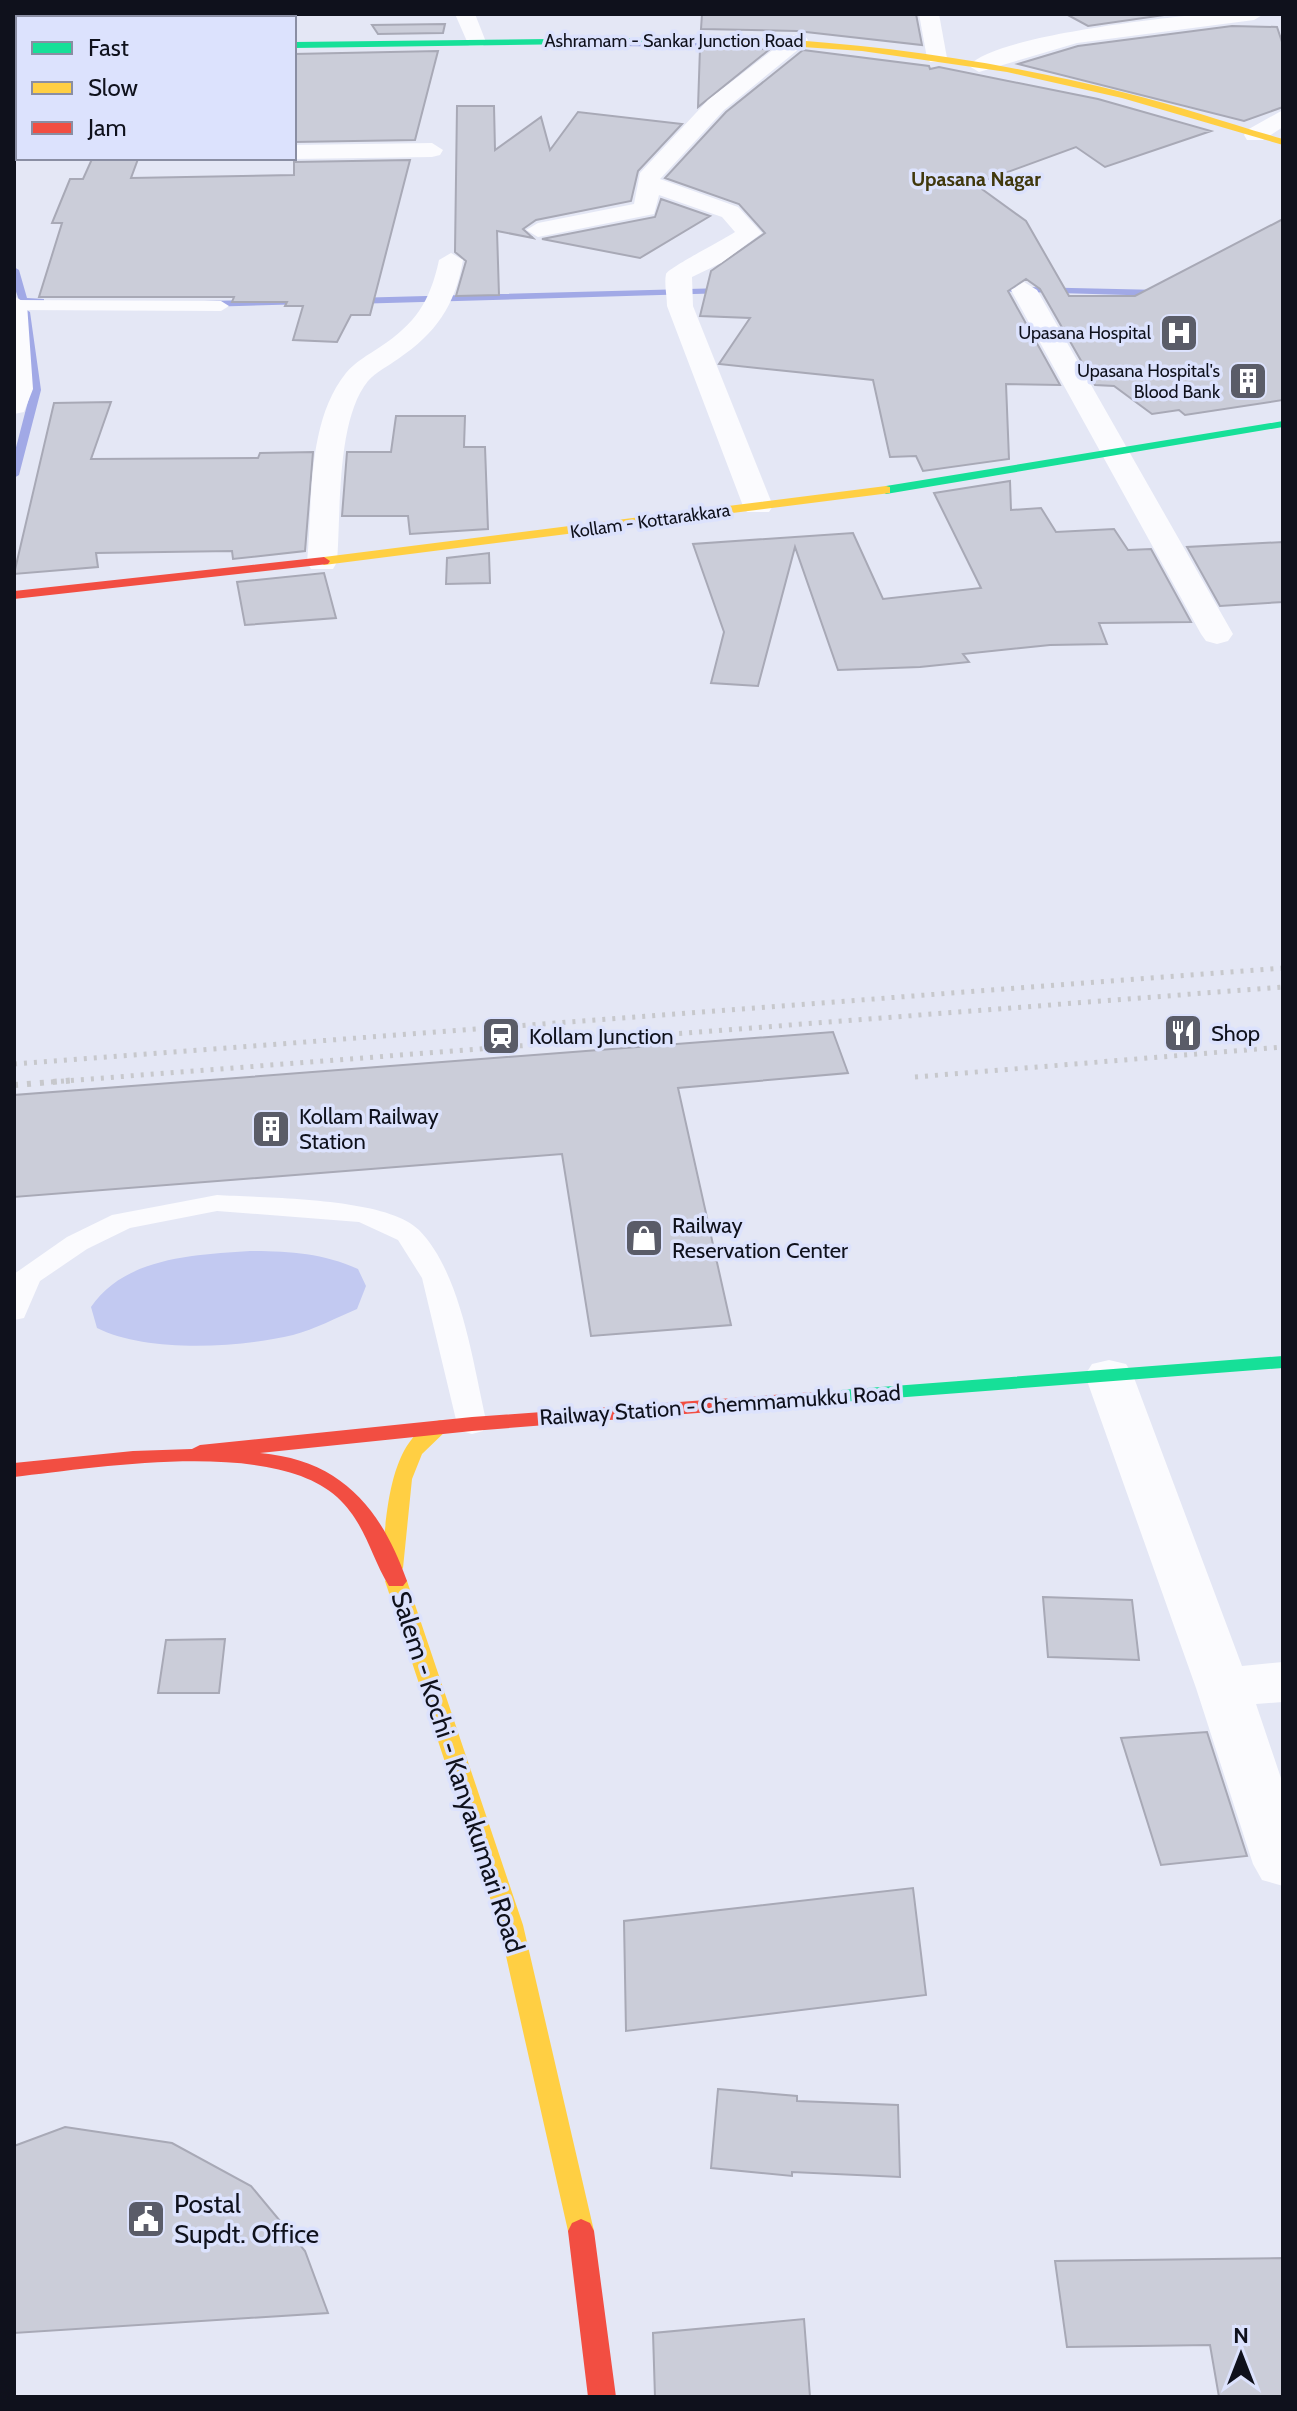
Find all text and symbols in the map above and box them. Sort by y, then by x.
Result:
legend [16,16,296,160]
street label: Ashramam - Sankar Junction Road [544,30,804,52]
text: Fast [88,33,129,62]
text: Slow [88,73,138,102]
text: Jam [87,113,126,142]
district label: Upasana Nagar [911,167,1041,191]
hospital icon: Upasana Hospital [1158,312,1200,354]
place label: Upasana Hospital [1018,322,1152,344]
place label: Upasana Hospital's Blood Bank [1077,360,1221,403]
building icon: Upasana Hospital's Blood Bank [1227,360,1269,402]
street label: Kollam - Kottarakkara [569,499,732,543]
restaurant icon: Shop [1162,1012,1204,1054]
station icon: Kollam Junction [480,1015,522,1057]
place label: Shop [1211,1020,1260,1047]
place label: Kollam Junction [529,1023,674,1050]
place label: Kollam Railway Station [299,1103,439,1155]
building icon: Kollam Railway Station [250,1108,292,1150]
place label: Railway Reservation Center [672,1212,848,1264]
shop icon: Railway Reservation Center [623,1217,665,1259]
street label: Railway Station - Chemmamukku Road [538,1379,902,1431]
street label: Salem - Kochi - Kanyakumari Road [384,1587,532,1957]
place label: Postal Supdt. Office [174,2188,319,2250]
public building icon: Postal Supdt. Office [125,2198,167,2240]
north arrow [1201,2315,1281,2395]
text: N [1233,2322,1249,2349]

